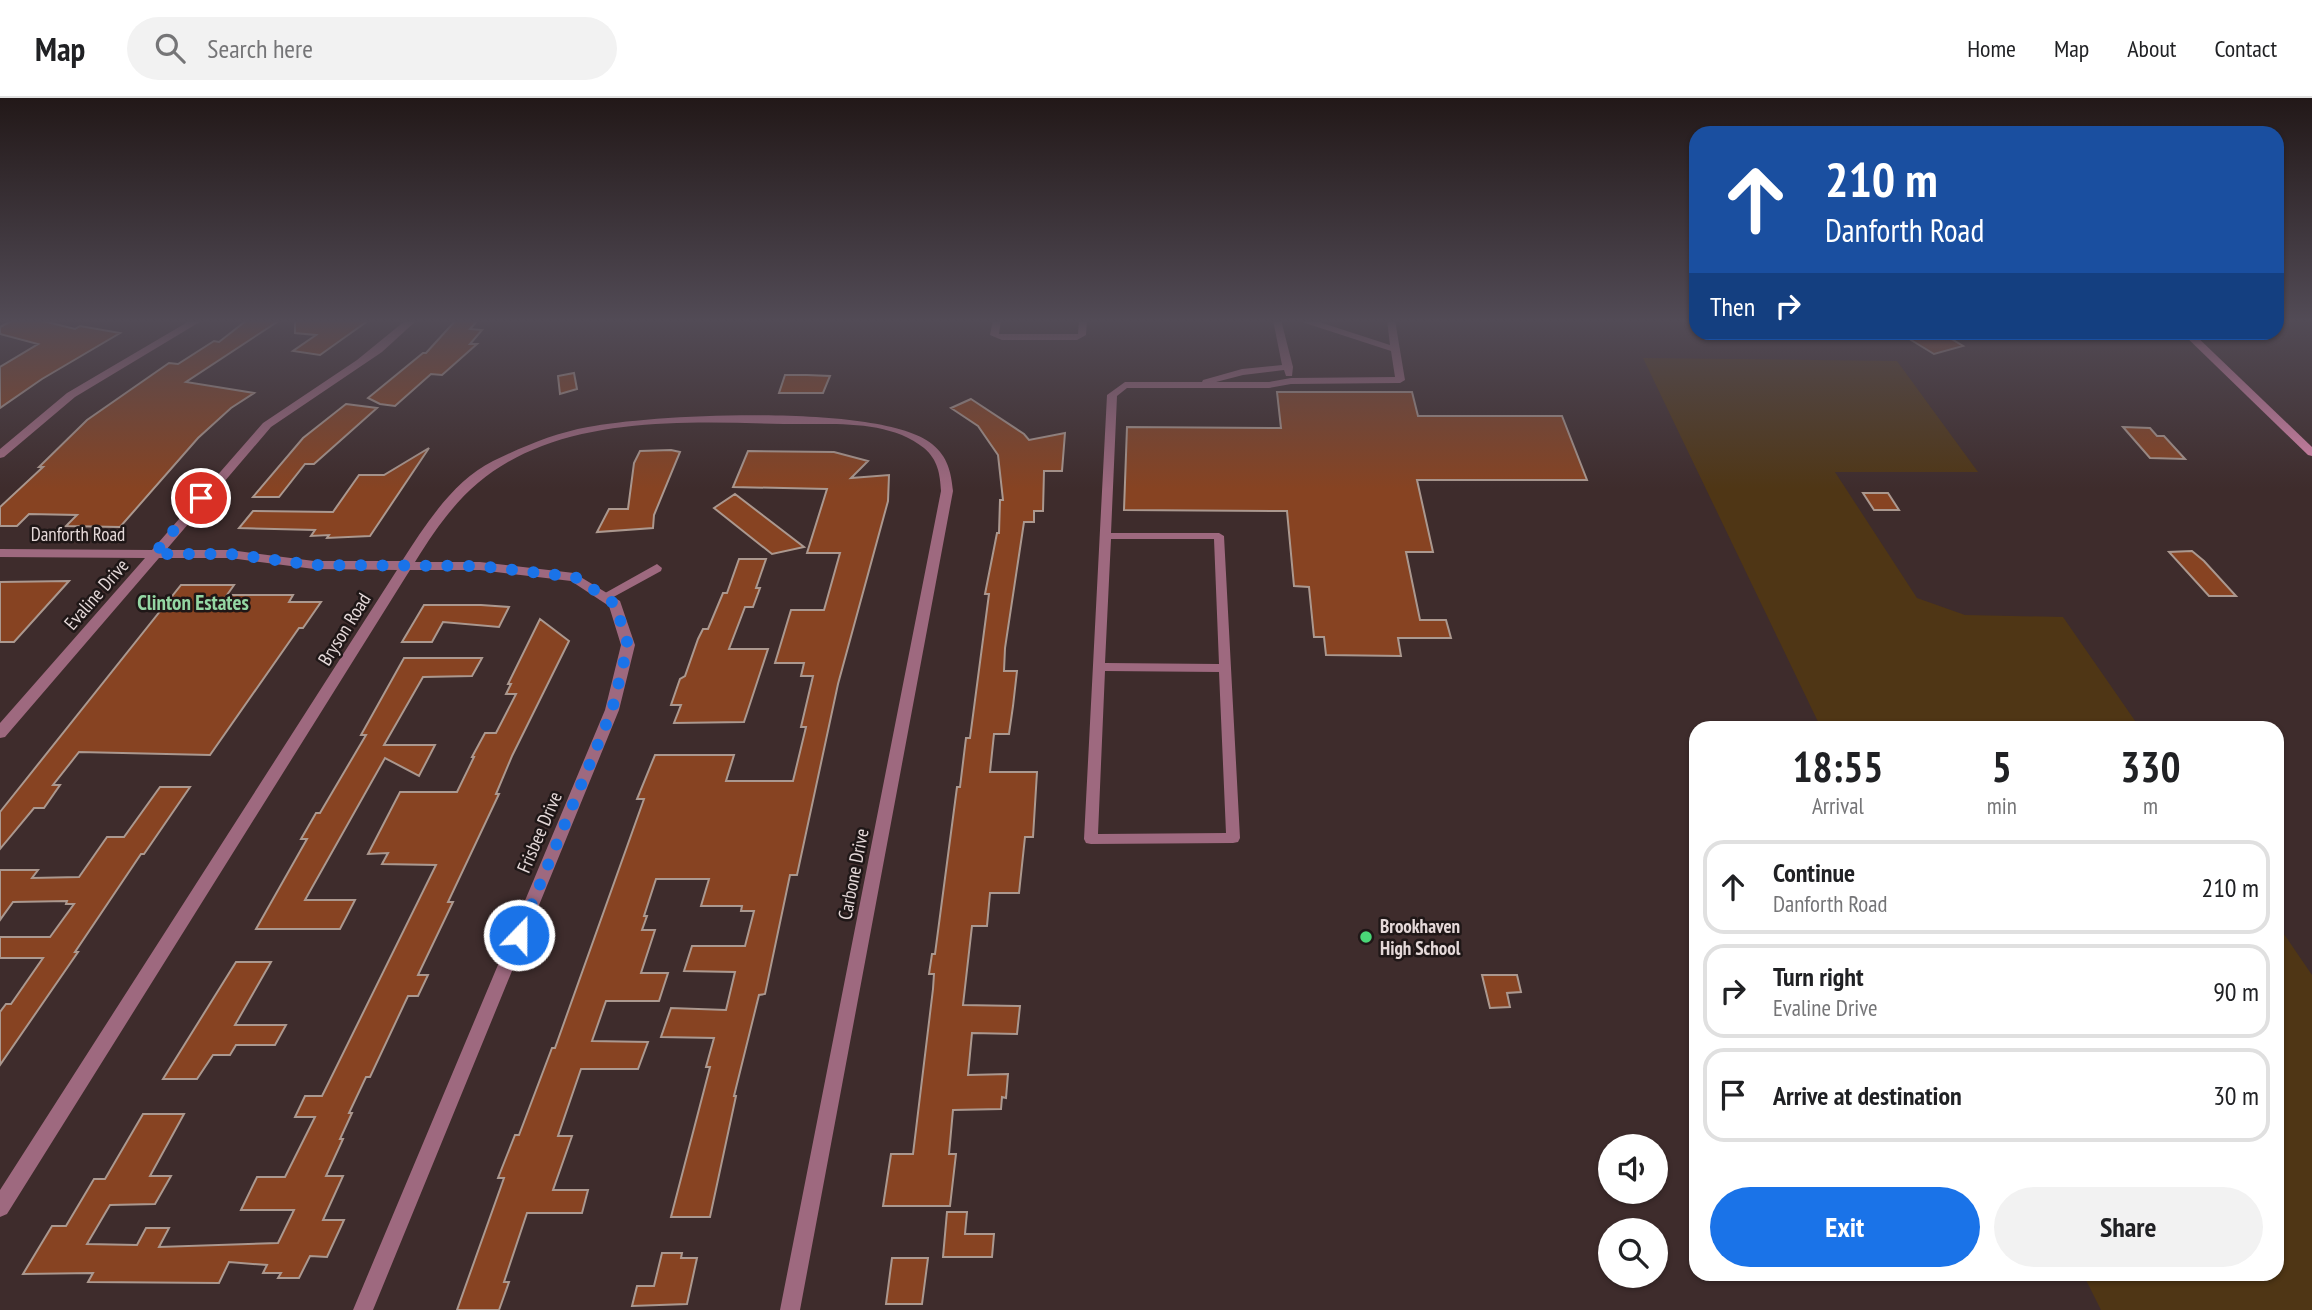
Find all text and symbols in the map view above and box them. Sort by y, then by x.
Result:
search box [127,17,617,80]
text: Map [35,27,85,70]
icon: search [151,29,189,67]
text: Search here [207,32,313,65]
text: Home [1967,33,2016,64]
text: Map [2054,33,2089,64]
text: About [2127,33,2176,64]
text: Contact [2214,33,2277,64]
text: 210 m [1825,147,1938,211]
icon: ahead [1710,154,1801,245]
text: Danforth Road [1825,209,1984,251]
icon: right [1769,287,1807,325]
text: Then [1710,290,1755,323]
pin [171,468,231,528]
icon: arrive [182,479,220,517]
street label: Danforth Road [31,522,125,546]
street label: Evaline Drive [59,553,133,634]
street label: Bryson Road [312,588,376,670]
district label: Clinton Estates [137,589,249,616]
text: 18:55 [1792,739,1883,794]
text: 5 [1992,739,2012,794]
text: 330 [2120,739,2181,794]
street label: Frisbee Drive [511,788,567,876]
text: Arrival [1812,791,1864,820]
text: min [1987,791,2017,820]
text: m [2143,791,2158,820]
street label: Carbone Drive [832,826,874,922]
text: Continue [1773,856,1855,889]
icon: ahead [1714,868,1752,906]
text: 210 m [2201,871,2259,904]
text: Danforth Road [1773,889,1887,918]
position arrow [482,898,556,972]
place label: Brookhaven High School [1380,914,1461,960]
marker: Brookhaven High School [1358,929,1374,945]
text: Turn right [1773,960,1864,993]
icon: right [1714,972,1752,1010]
text: 90 m [2213,975,2259,1008]
text: Evaline Drive [1773,993,1878,1022]
icon: arrive [1714,1076,1752,1114]
text: Arrive at destination [1773,1079,1962,1112]
text: 30 m [2213,1079,2259,1112]
map controls [1598,1134,1668,1288]
button: sound [1598,1134,1668,1204]
button: Exit [1710,1187,1980,1267]
button: Share [1994,1187,2263,1267]
button: search [1598,1218,1668,1288]

